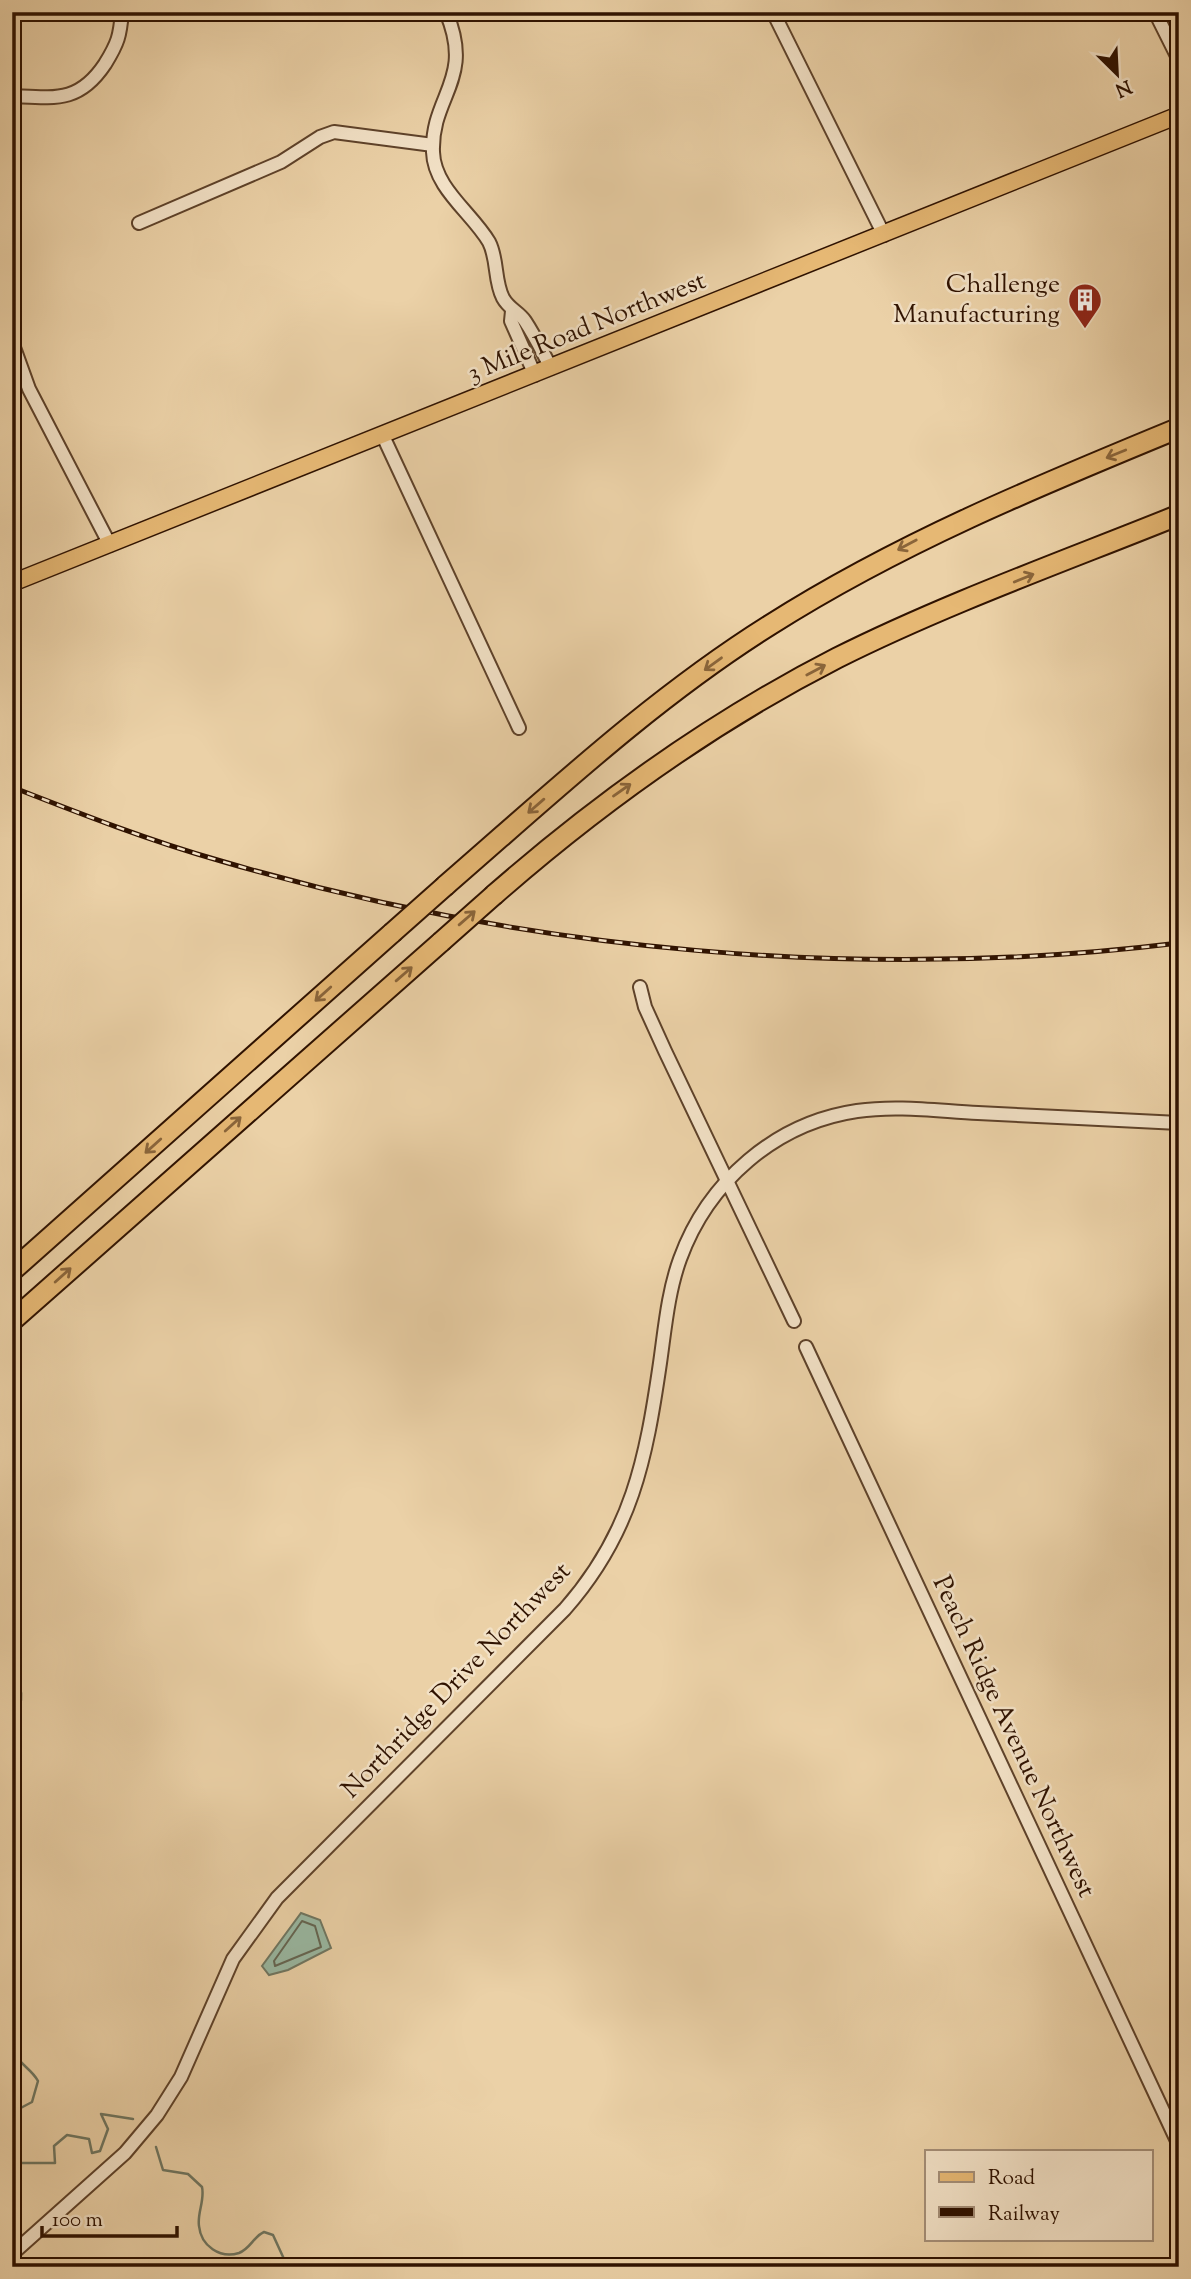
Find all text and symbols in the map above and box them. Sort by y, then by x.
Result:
north arrow [1082,38,1152,108]
text: N [1110,72,1135,103]
street label: 3 Mile Road Northwest [462,263,712,393]
place label: Challenge Manufacturing [893,267,1060,334]
building icon: Challenge Manufacturing [1066,281,1104,330]
one-way arrow [1105,448,1127,461]
one-way arrow [898,539,918,553]
one-way arrow [1012,571,1034,584]
one-way arrow [704,656,723,671]
one-way arrow [805,663,825,677]
one-way arrow [612,783,631,797]
one-way arrow [528,798,546,814]
one-way arrow [458,911,476,927]
one-way arrow [395,966,413,982]
one-way arrow [315,986,332,1003]
one-way arrow [224,1116,242,1132]
one-way arrow [145,1137,162,1154]
one-way arrow [54,1267,72,1283]
street label: Northridge Drive Northwest [334,1554,580,1808]
street label: Peach Ridge Avenue Northwest [922,1570,1104,1904]
legend [925,2150,1152,2240]
text: Road [988,2164,1035,2194]
scale bar [42,2195,177,2239]
text: Railway [988,2200,1060,2230]
text: 100 m [52,2206,103,2236]

